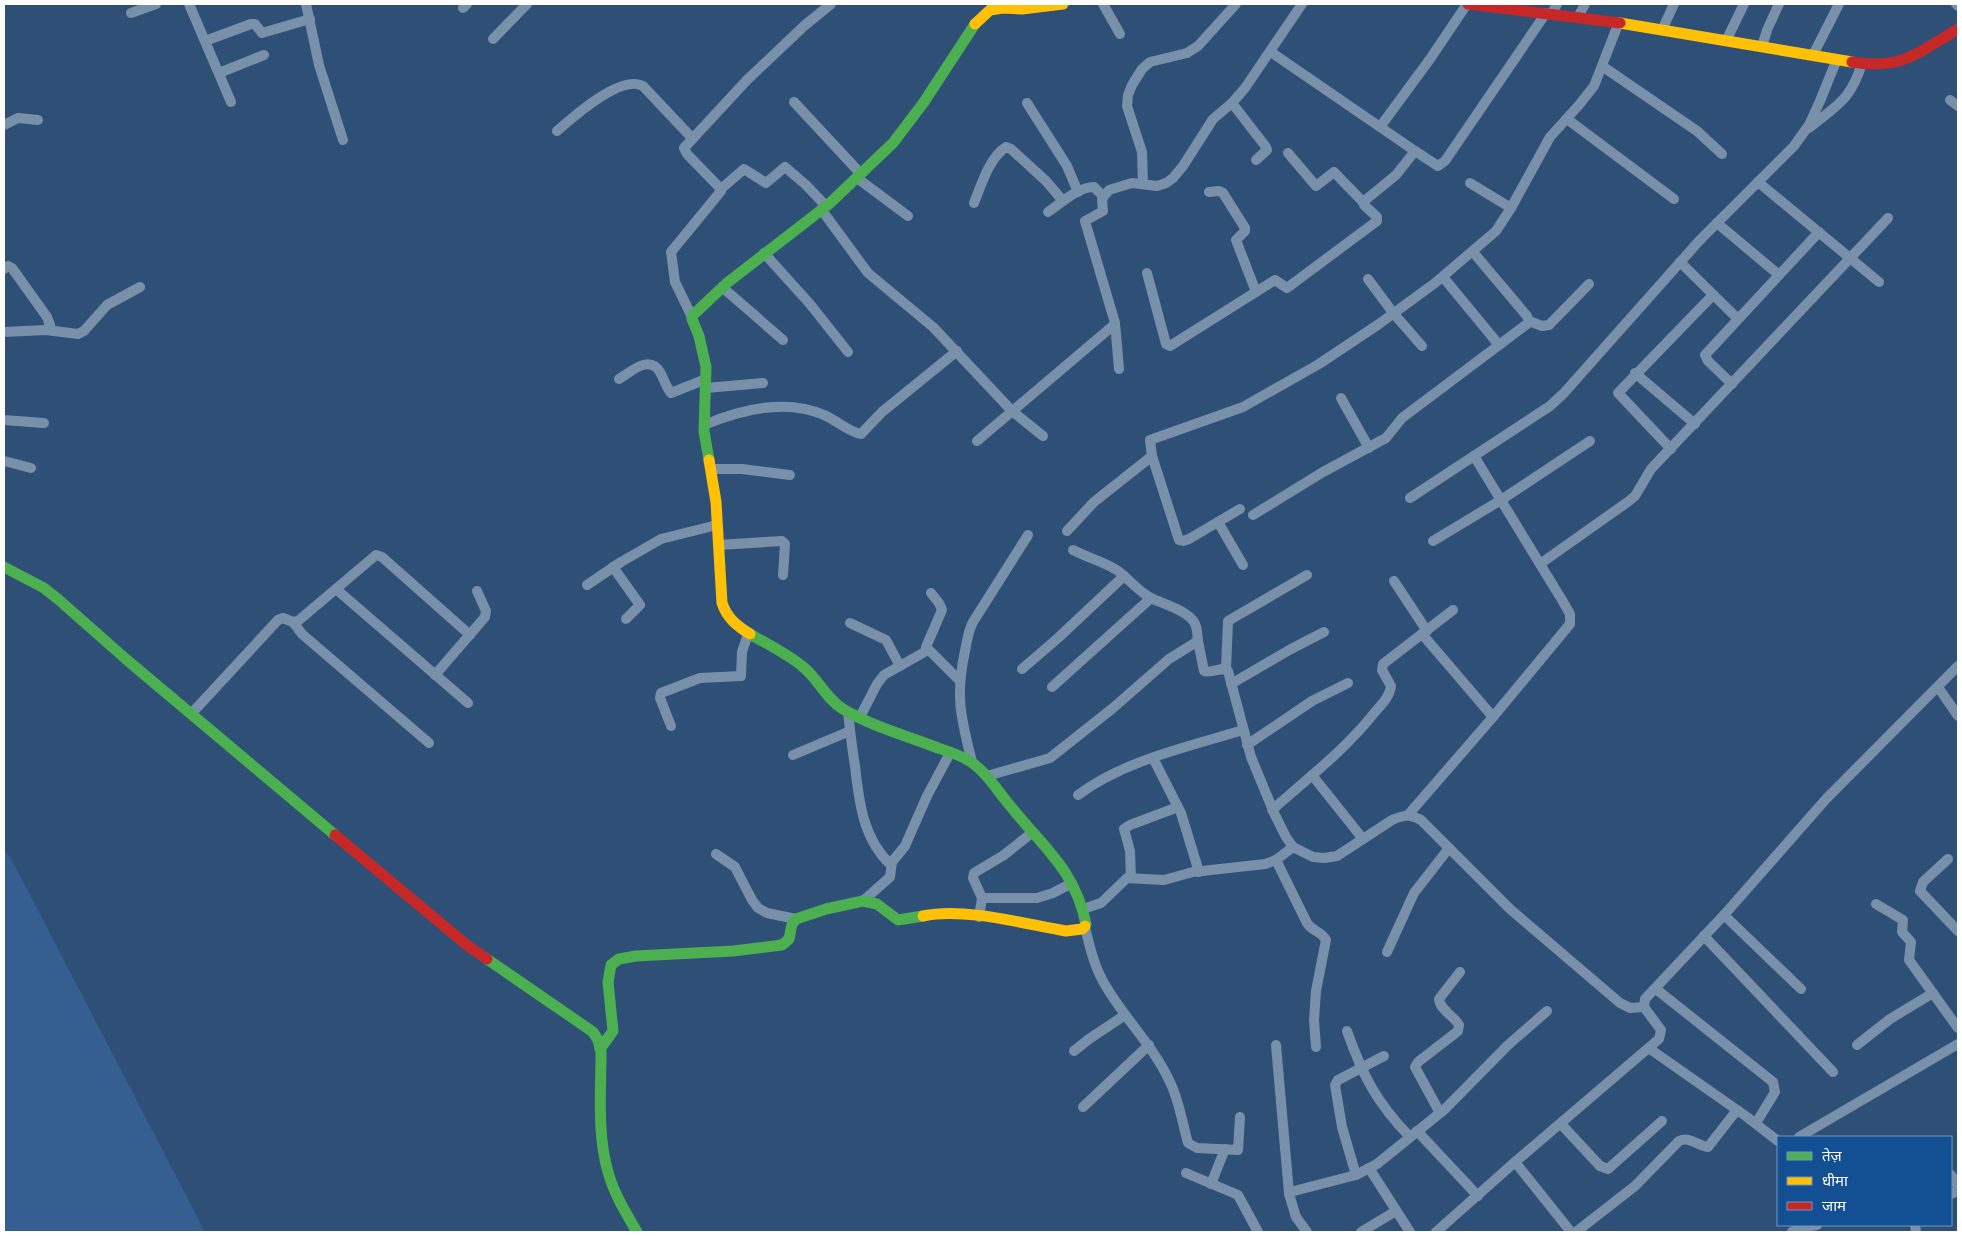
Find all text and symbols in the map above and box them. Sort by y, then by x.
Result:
legend [1777,1136,1952,1226]
text: तेज़ [1822,1147,1843,1165]
text: धीमा [1822,1172,1849,1190]
text: जाम [1822,1197,1847,1215]

